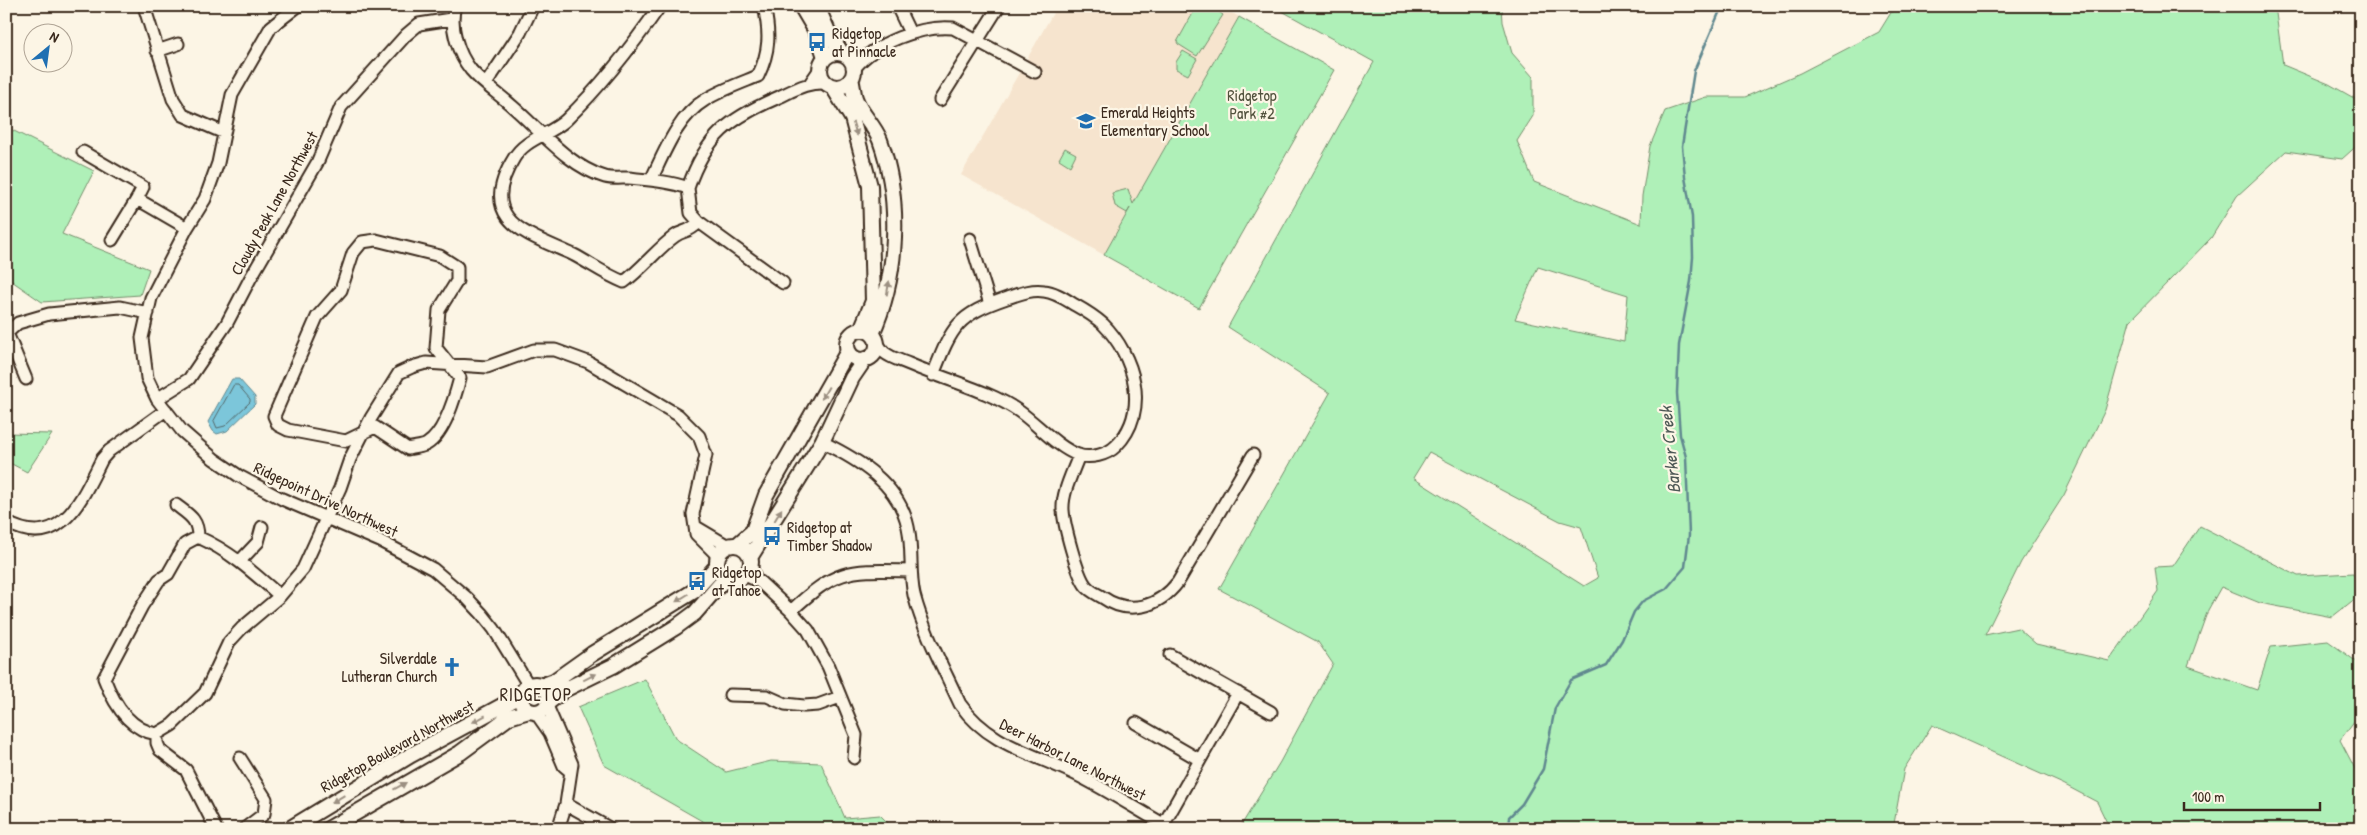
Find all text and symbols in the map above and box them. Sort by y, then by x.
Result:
north arrow [22,22,72,72]
place label: Ridgetop at Pinnacle [832,22,897,62]
text: N [47,26,63,47]
bus stop icon: Ridgetop at Pinnacle [806,31,828,53]
park label: Ridgetop Park #2 [1227,84,1277,124]
place label: Emerald Heights Elementary School [1101,101,1210,141]
school or university icon: Emerald Heights Elementary School [1075,110,1097,132]
one-way arrow [852,122,860,137]
street label: Cloudy Peak Lane Northwest [225,127,323,279]
one-way arrow [884,280,892,296]
one-way arrow [820,387,829,400]
water label: Barker Creek [1652,404,1687,495]
street label: Ridgepoint Drive Northwest [250,456,402,542]
one-way arrow [773,509,782,522]
place label: Ridgetop at Timber Shadow [787,516,872,556]
bus stop icon: Ridgetop at Timber Shadow [761,525,783,547]
place label: Ridgetop at Tahoe [712,561,762,601]
bus stop icon: Ridgetop at Tahoe [686,570,708,592]
one-way arrow [675,594,688,603]
place label: Silverdale Lutheran Church [342,647,438,687]
church icon: Silverdale Lutheran Church [441,656,463,678]
one-way arrow [583,673,598,681]
district label: RIDGETOP [500,682,572,707]
street label: Ridgetop Boulevard Northwest [316,694,478,797]
street label: Deer Harbor Lane Northwest [996,713,1150,806]
one-way arrow [472,715,487,723]
scale bar [2184,780,2321,812]
one-way arrow [393,782,407,791]
text: 100 m [2192,786,2225,807]
one-way arrow [331,795,344,804]

